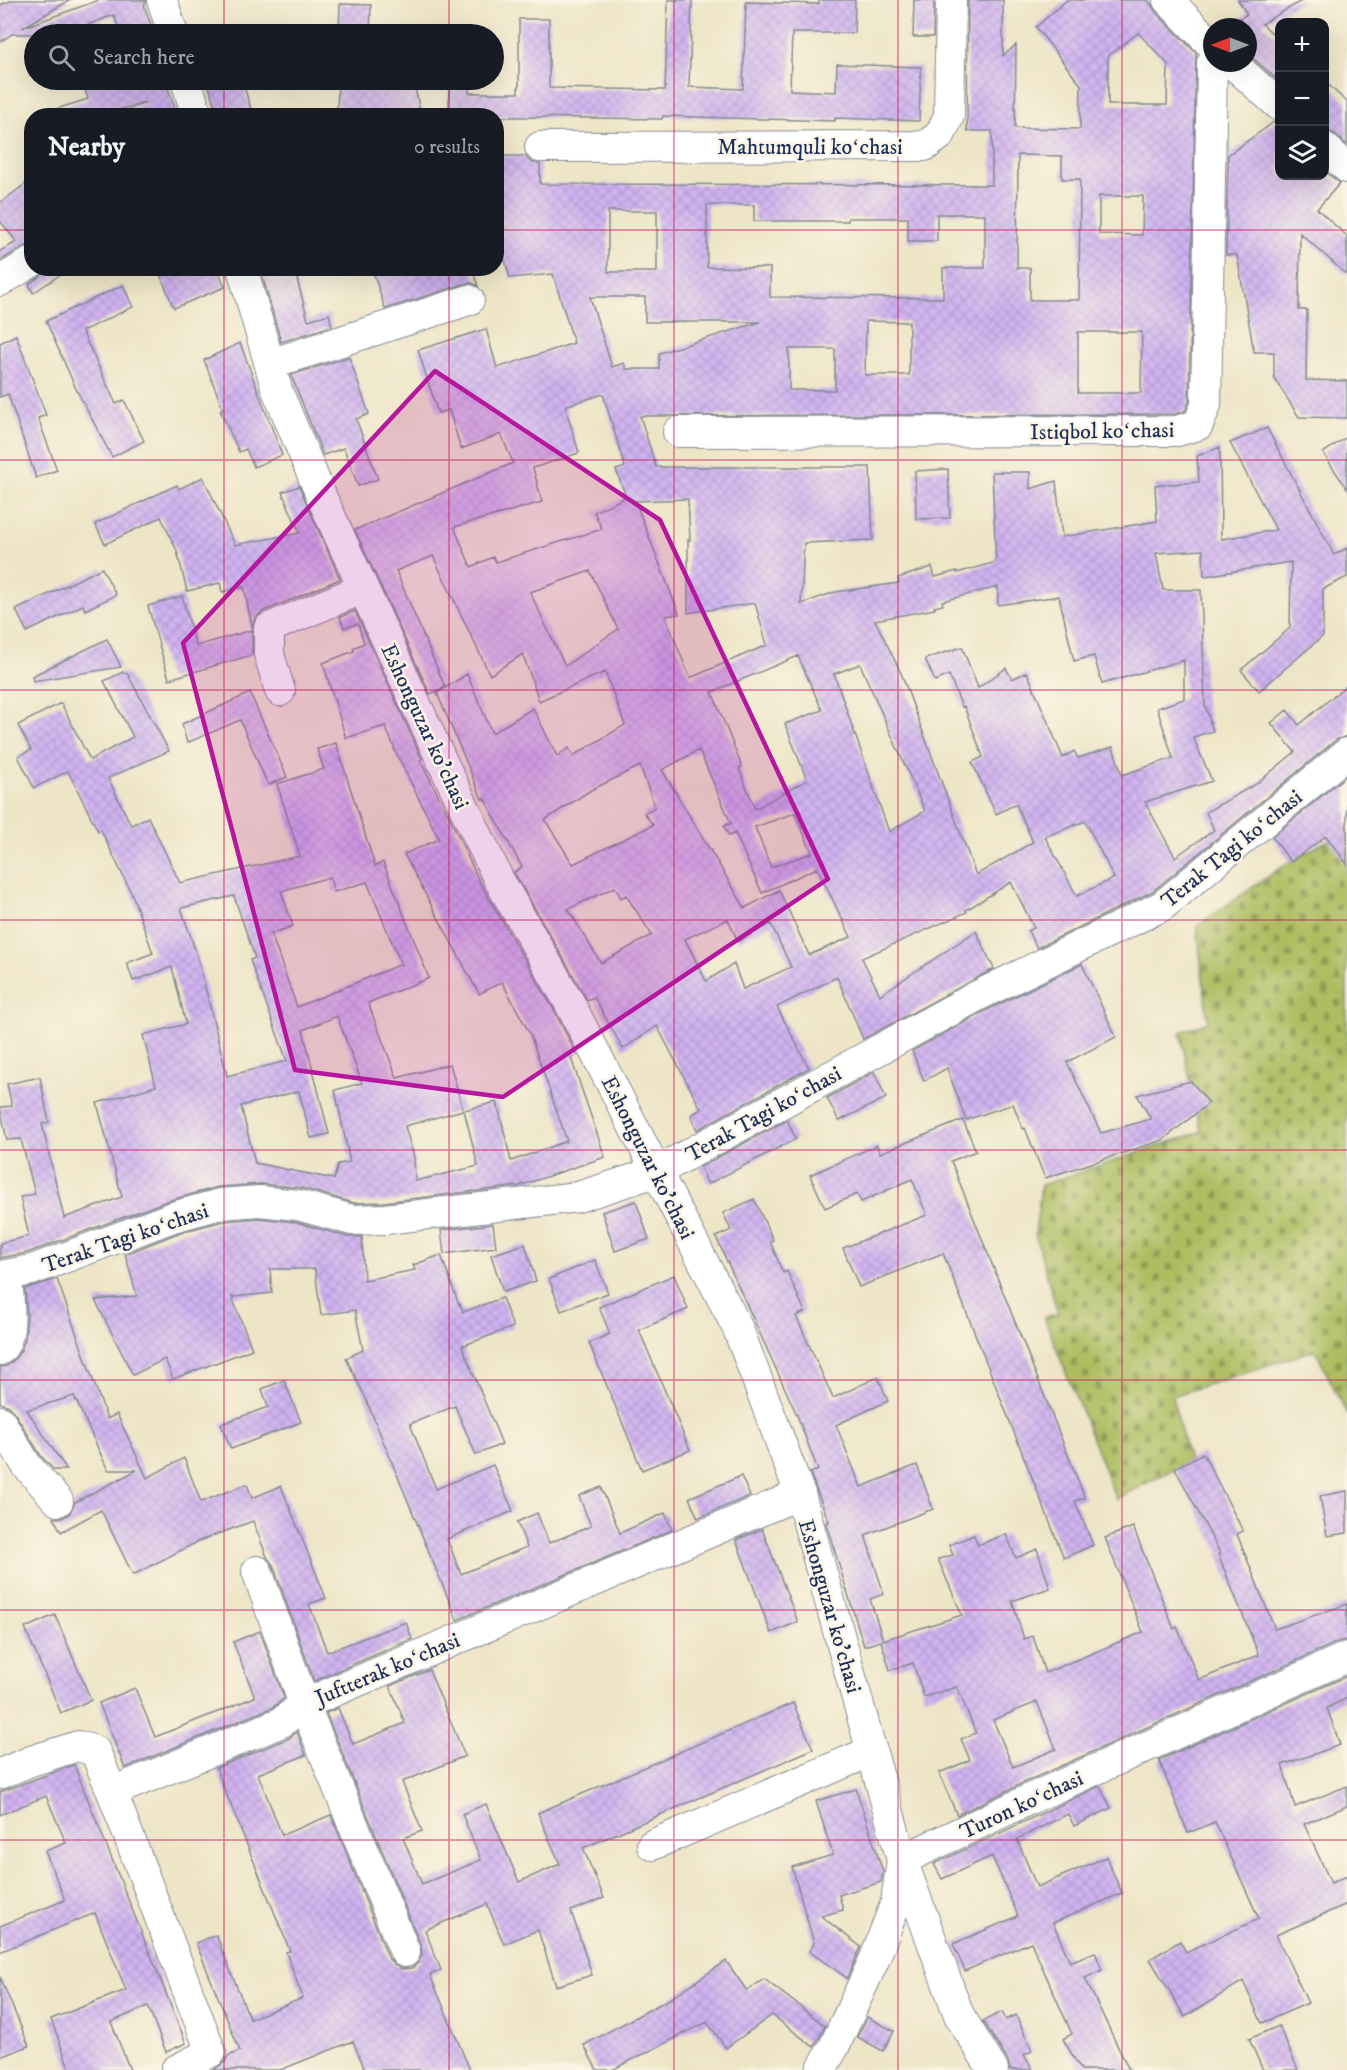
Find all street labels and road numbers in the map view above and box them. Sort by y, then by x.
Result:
street label: Mahtumquli koʻchasi [717,134,903,161]
street label: Istiqbol koʻchasi [1030,417,1174,446]
street label: Eshonguzar ko'chasi [374,639,475,814]
street label: Terak Tagi koʻchasi [1156,784,1308,914]
street label: Terak Tagi koʻchasi [681,1060,846,1168]
street label: Eshonguzar ko'chasi [595,1071,700,1244]
street label: Terak Tagi koʻchasi [39,1197,212,1279]
street label: Eshonguzar ko'chasi [792,1516,867,1697]
street label: Juftterak koʻchasi [309,1627,464,1713]
street label: Turon koʻchasi [956,1765,1088,1846]

